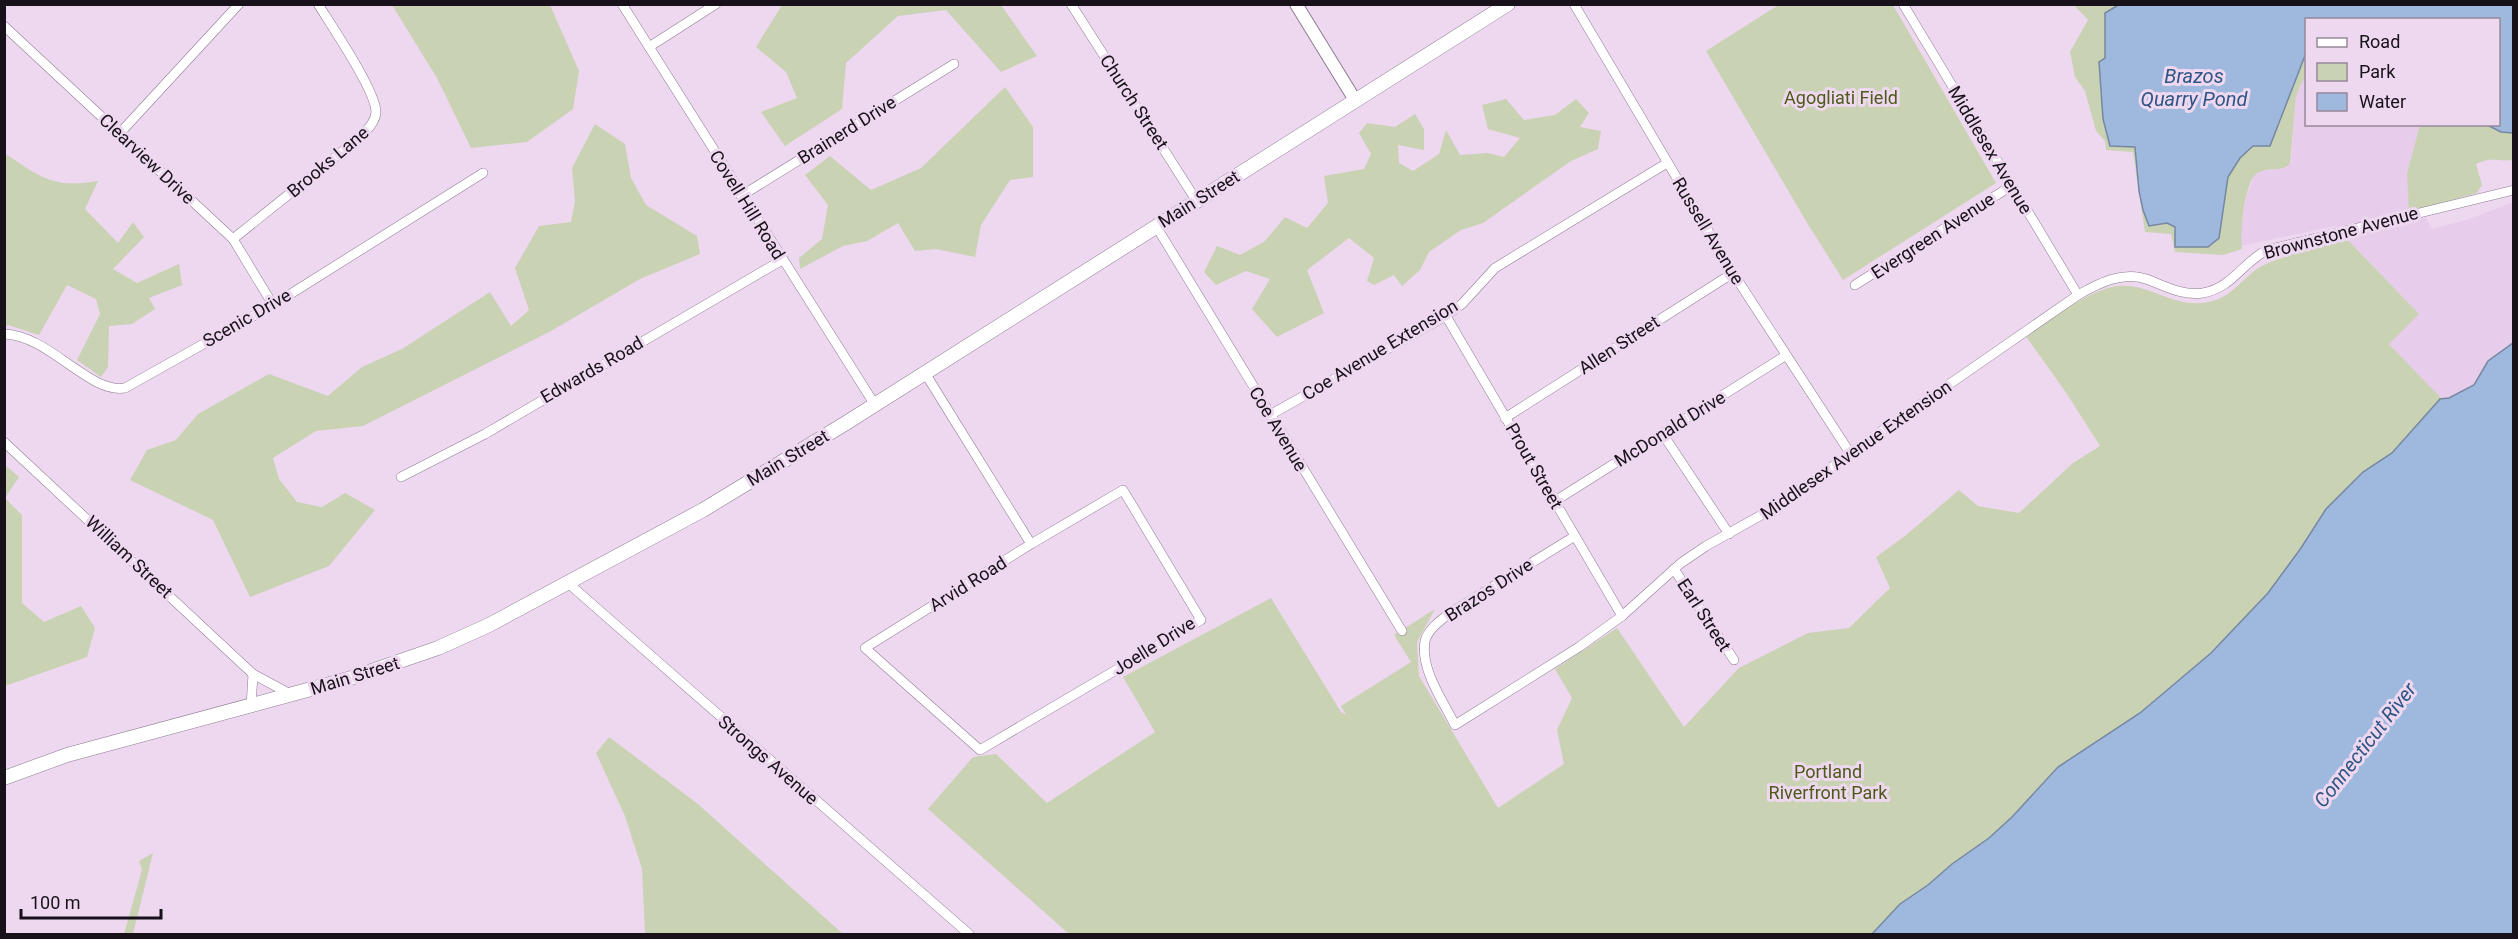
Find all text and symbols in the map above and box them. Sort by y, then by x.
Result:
legend [2305,18,2500,126]
text: Road [2359,31,2400,52]
street label: Church Street [1096,50,1173,153]
text: Park [2359,61,2396,82]
water label: Brazos Quarry Pond [2141,64,2248,111]
street label: Middlesex Avenue [1944,82,2037,217]
park label: Agogliati Field [1784,87,1898,108]
street label: Brainerd Drive [794,91,900,168]
text: Water [2359,91,2406,112]
street label: Clearview Drive [95,109,199,208]
street label: Brooks Lane [283,122,373,202]
street label: Covell Hill Road [705,146,789,263]
street label: Main Street [1154,165,1243,232]
street label: Russell Avenue [1668,173,1749,288]
street label: Evergreen Avenue [1867,188,1998,283]
street label: Brownstone Avenue [2261,202,2420,263]
street label: Scenic Drive [199,284,295,351]
street label: Coe Avenue Extension [1298,295,1461,404]
street label: Allen Street [1574,311,1663,378]
street label: Edwards Road [537,332,647,407]
street label: Middlesex Avenue Extension [1756,376,1955,524]
street label: Coe Avenue [1245,383,1312,475]
street label: McDonald Drive [1611,386,1729,471]
street label: Prout Street [1502,419,1567,512]
street label: Main Street [743,425,833,490]
street label: William Street [82,511,177,602]
street label: Arvid Road [925,552,1010,616]
street label: Brazos Drive [1441,554,1536,626]
street label: Earl Street [1673,574,1736,655]
street label: Joelle Drive [1109,612,1199,679]
street label: Main Street [308,652,402,699]
water label: Connecticut River [2309,677,2422,812]
street label: Strongs Avenue [714,711,823,809]
park label: Portland Riverfront Park [1769,761,1888,803]
scale bar [21,882,160,920]
text: 100 m [30,892,81,913]

